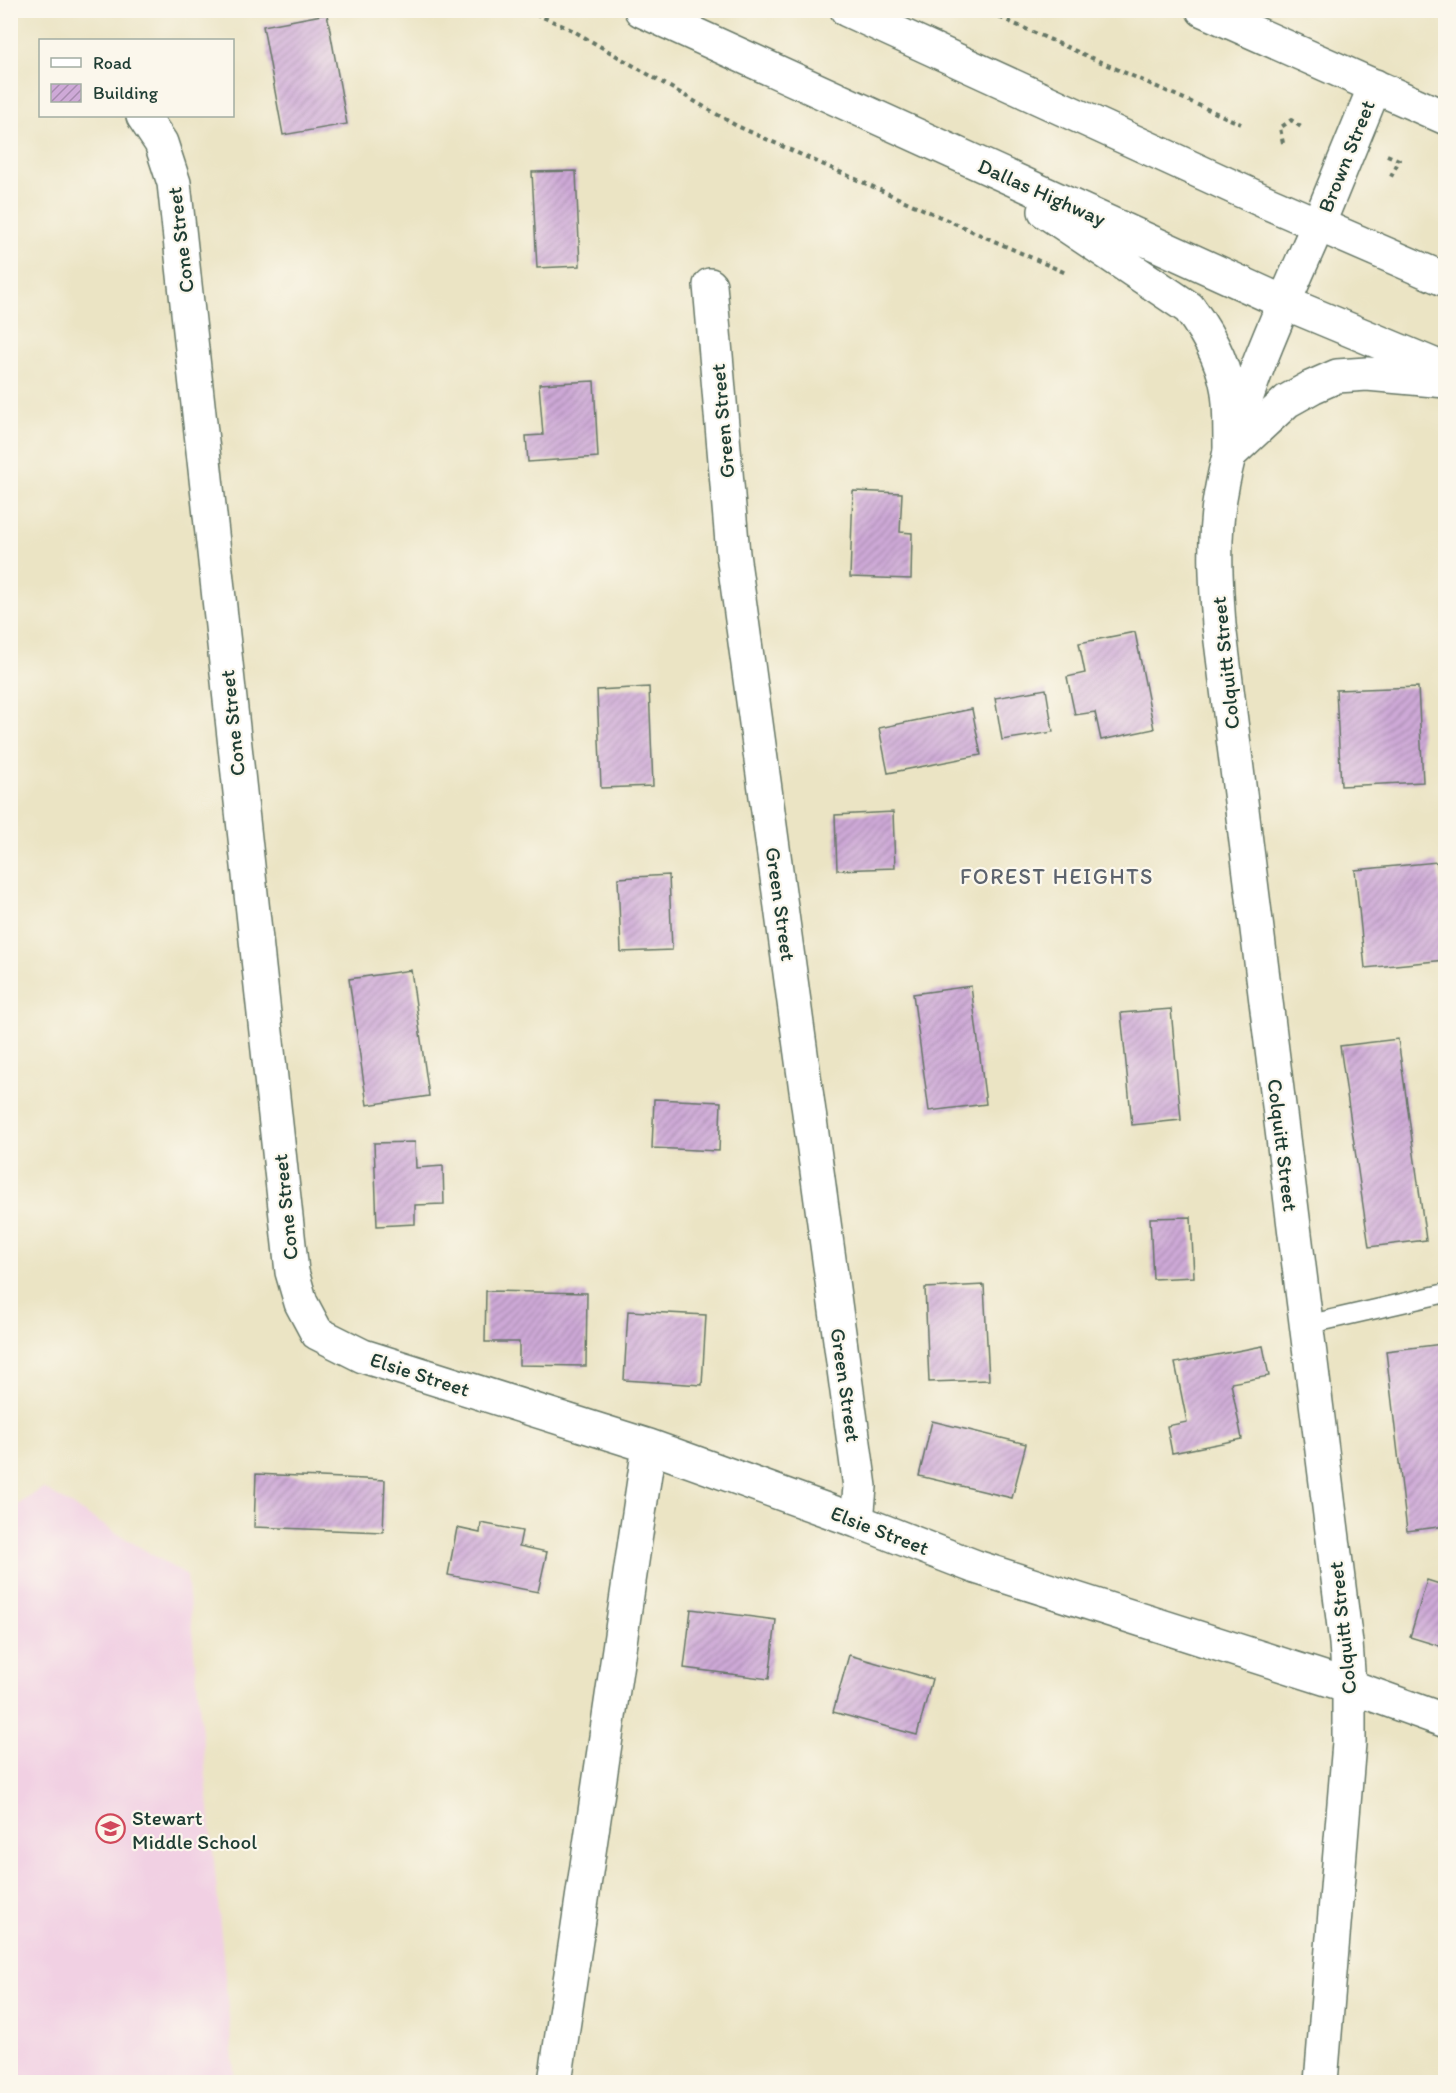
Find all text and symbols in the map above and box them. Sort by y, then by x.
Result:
legend [39,39,234,117]
text: Road [93,52,132,74]
text: Building [93,82,159,104]
street label: Brown Street [1312,96,1380,216]
street label: Dallas Highway [974,153,1110,231]
street label: Cone Street [161,185,199,295]
street label: Green Street [705,363,739,479]
street label: Colquitt Street [1206,595,1244,731]
street label: Cone Street [214,668,250,777]
street label: Green Street [761,845,801,963]
district label: FOREST HEIGHTS [960,863,1154,890]
street label: Colquitt Street [1262,1077,1304,1213]
street label: Cone Street [267,1152,303,1261]
street label: Green Street [826,1326,866,1444]
street label: Elsie Street [367,1346,473,1402]
street label: Elsie Street [827,1500,933,1560]
street label: Colquitt Street [1323,1560,1361,1696]
place label: Stewart Middle School [132,1805,257,1854]
school or university icon: Stewart Middle School [95,1813,127,1845]

